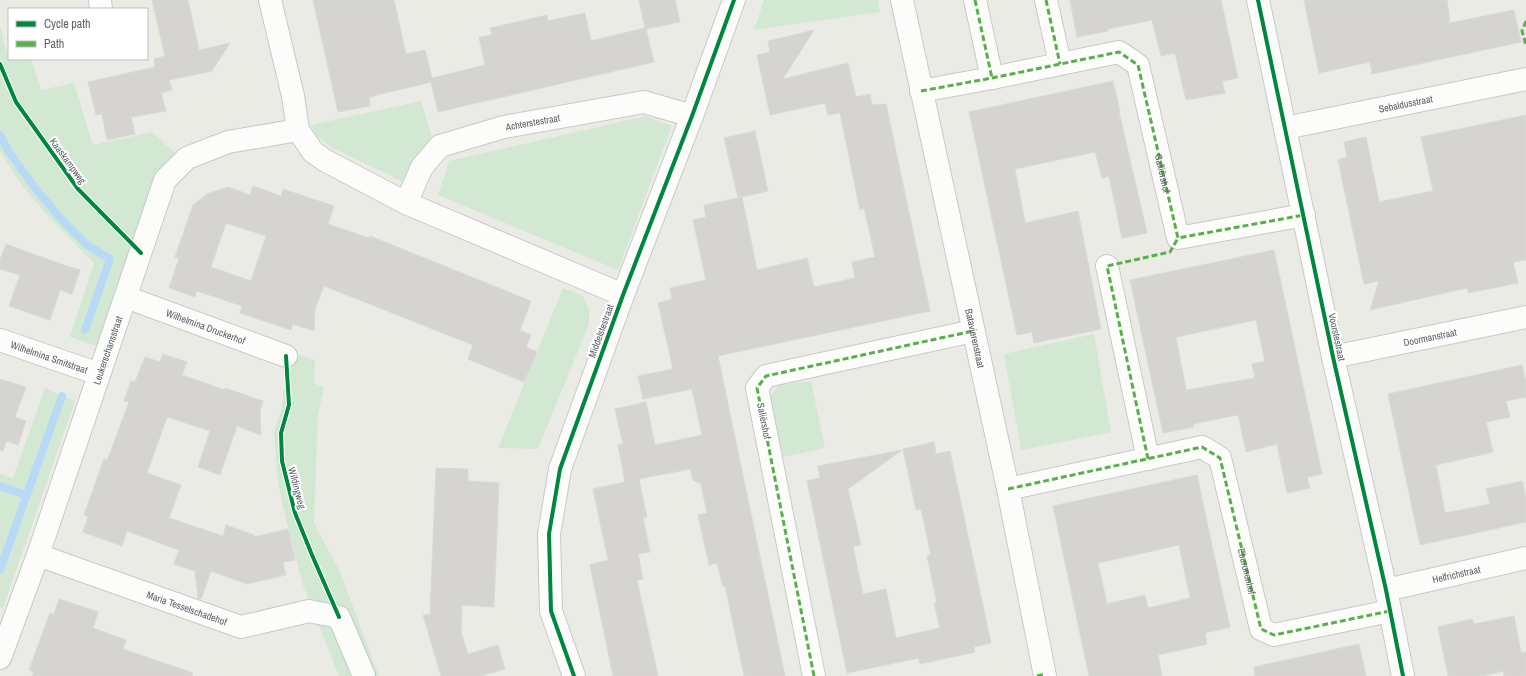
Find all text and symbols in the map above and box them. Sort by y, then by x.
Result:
legend [8,8,148,60]
text: Cycle path [44,16,91,32]
text: Path [44,36,64,52]
street label: Sebaldusstraat [1377,92,1434,115]
street label: Achterstestraat [503,110,562,133]
street label: Kaaskampweg [47,135,89,187]
street label: Galliërshof [1152,153,1174,195]
street label: Middelstestraat [585,302,617,360]
street label: Wilhelmina Druckerhof [164,306,248,347]
street label: Batavierenstraat [963,307,988,370]
street label: Voorstestraat [1326,312,1349,363]
street label: Leukerschansstraat [90,314,125,386]
street label: Doormanstraat [1402,325,1459,349]
street label: Wilhelmina Smitstraat [9,338,90,376]
street label: Saliërshof [754,402,774,441]
street label: Wildingweg [285,466,309,511]
street label: Eburonenhof [1235,547,1259,596]
street label: Helfrichstraat [1431,562,1482,586]
street label: Maria Tesselschadehof [145,588,229,628]

